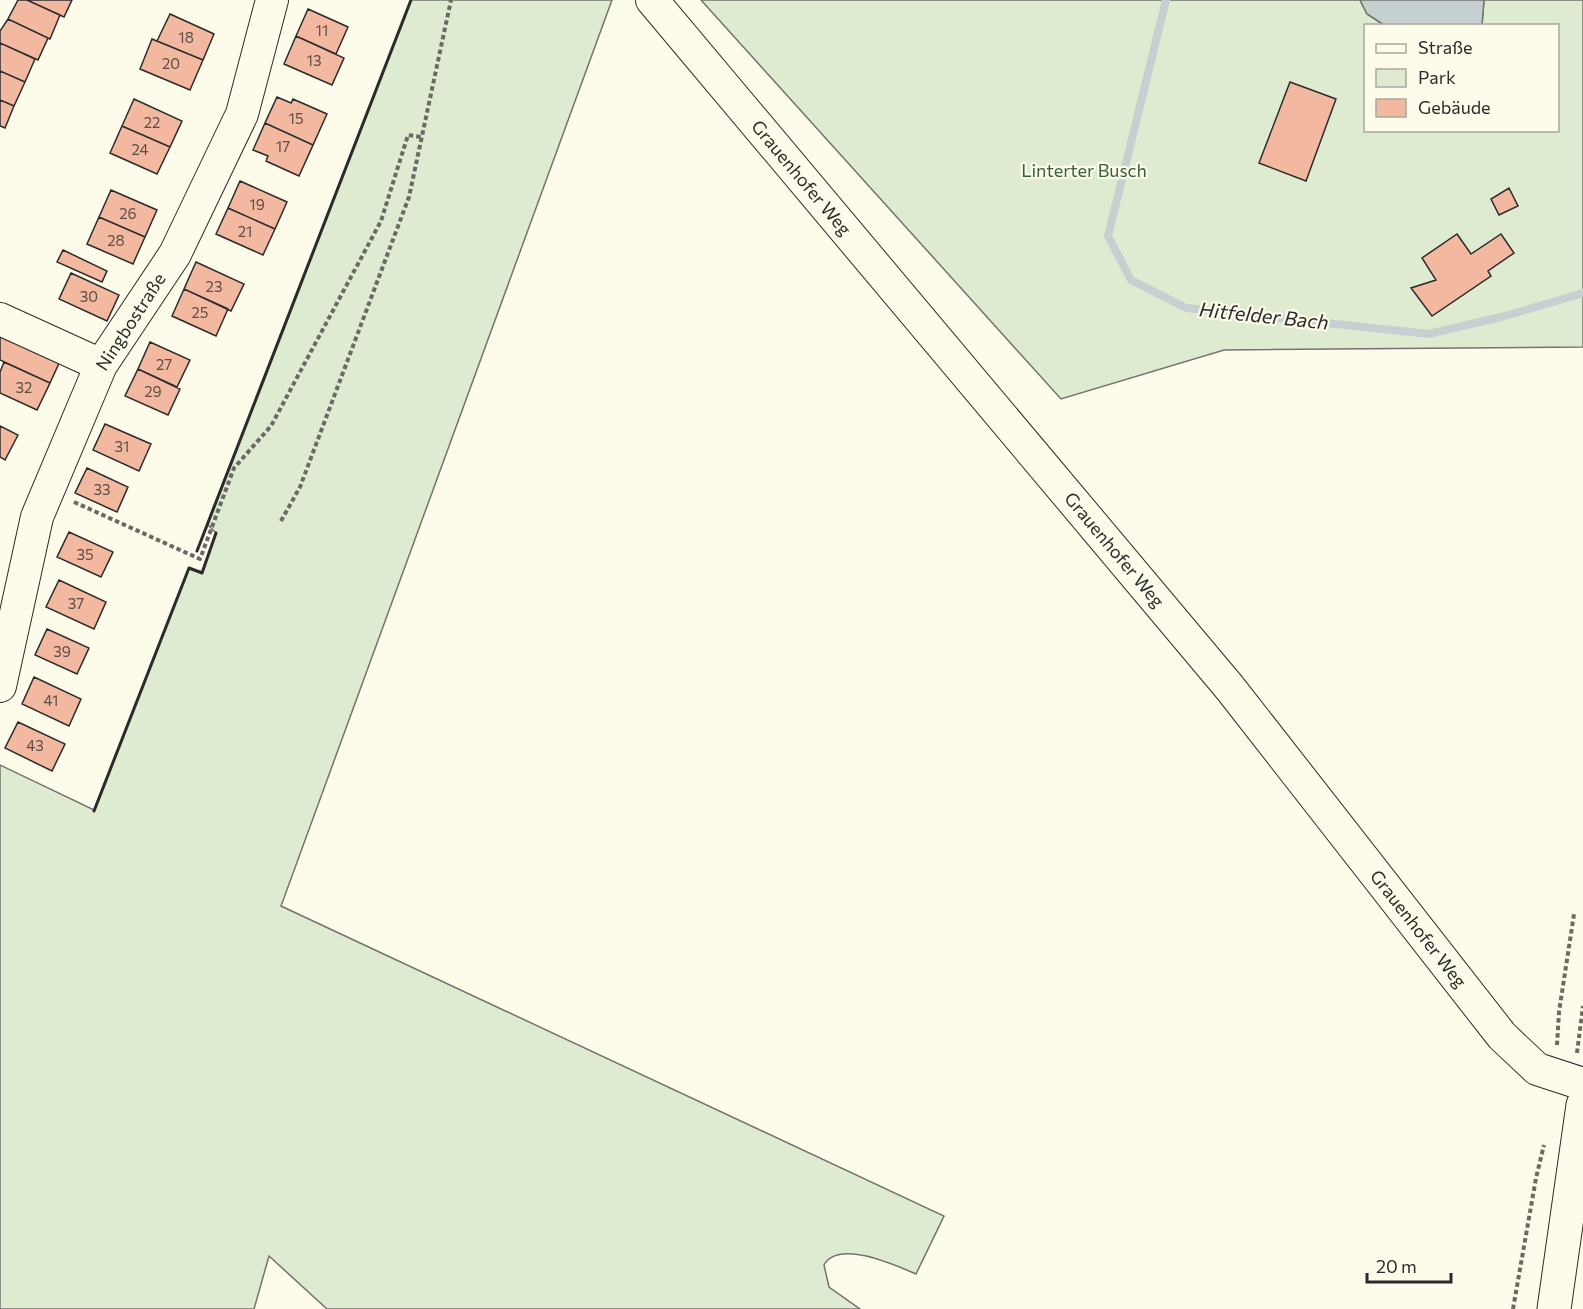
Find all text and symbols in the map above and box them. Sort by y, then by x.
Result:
house number: 11 [316,21,328,39]
legend [1364,24,1559,132]
house number: 18 [178,28,194,46]
text: Straße [1418,36,1473,58]
house number: 13 [307,51,321,69]
house number: 20 [162,54,180,72]
text: Park [1418,66,1456,88]
text: Gebäude [1418,96,1491,118]
house number: 15 [288,109,304,127]
house number: 22 [144,113,160,131]
street label: Grauenhofer Weg [747,115,856,240]
house number: 17 [276,137,290,155]
house number: 24 [131,140,149,158]
park label: Linterter Busch [1021,159,1147,181]
house number: 19 [249,195,265,213]
house number: 26 [119,204,137,222]
house number: 21 [238,222,252,240]
house number: 28 [107,231,125,249]
street label: Ningbostraße [90,269,170,374]
house number: 23 [206,277,222,295]
house number: 30 [80,287,98,305]
water label: Hitfelder Bach [1198,296,1330,334]
house number: 25 [192,303,208,321]
house number: 27 [156,355,172,373]
house number: 32 [16,378,32,396]
house number: 29 [144,382,162,400]
house number: 31 [115,437,129,455]
house number: 33 [93,480,111,498]
street label: Grauenhofer Weg [1060,487,1169,612]
house number: 35 [76,545,94,563]
house number: 37 [68,594,84,612]
house number: 39 [53,642,71,660]
house number: 41 [44,691,58,709]
house number: 43 [26,736,44,754]
street label: Grauenhofer Weg [1366,865,1472,992]
scale bar [1367,1246,1451,1284]
text: 20 m [1376,1255,1417,1277]

